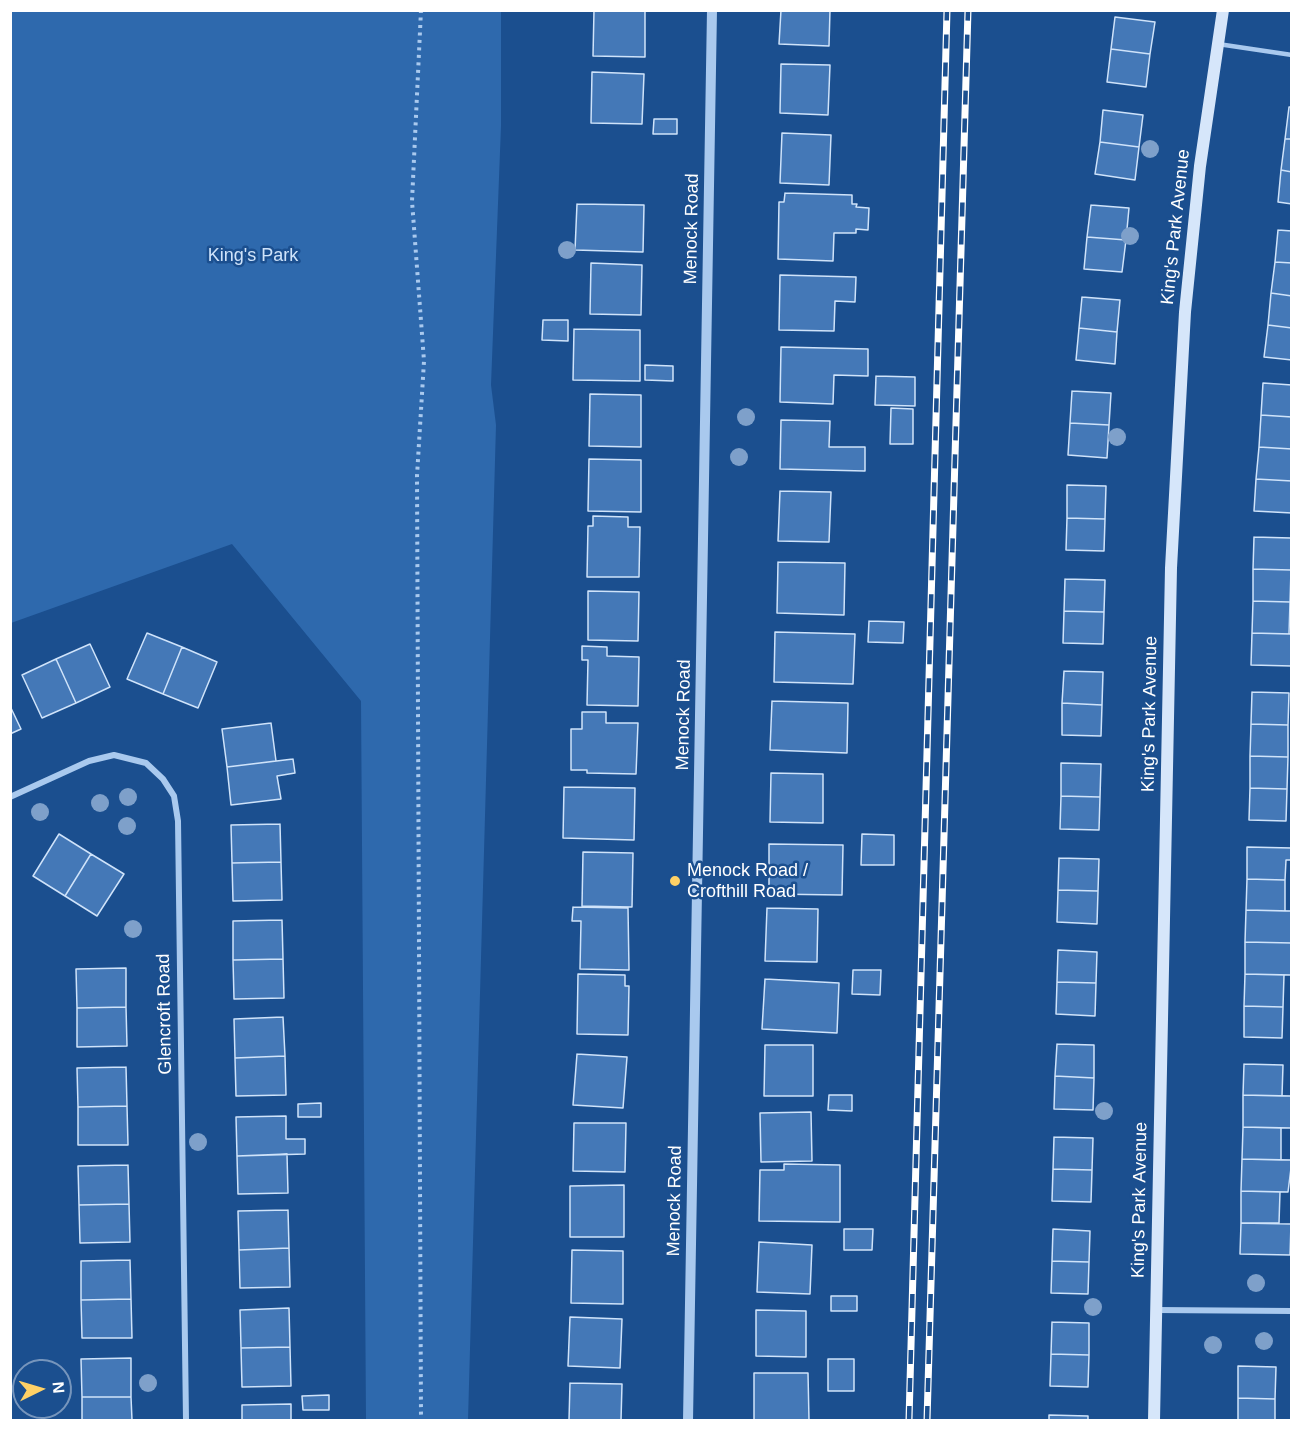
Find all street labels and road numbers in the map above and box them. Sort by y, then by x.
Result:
street label: King's Park Avenue [1157,148,1195,306]
street label: Menock Road [680,173,704,285]
street label: King's Park Avenue [1138,636,1162,792]
street label: Menock Road [672,659,696,771]
street label: Glencroft Road [153,953,177,1075]
street label: King's Park Avenue [1128,1122,1152,1278]
street label: Menock Road [663,1145,687,1257]

